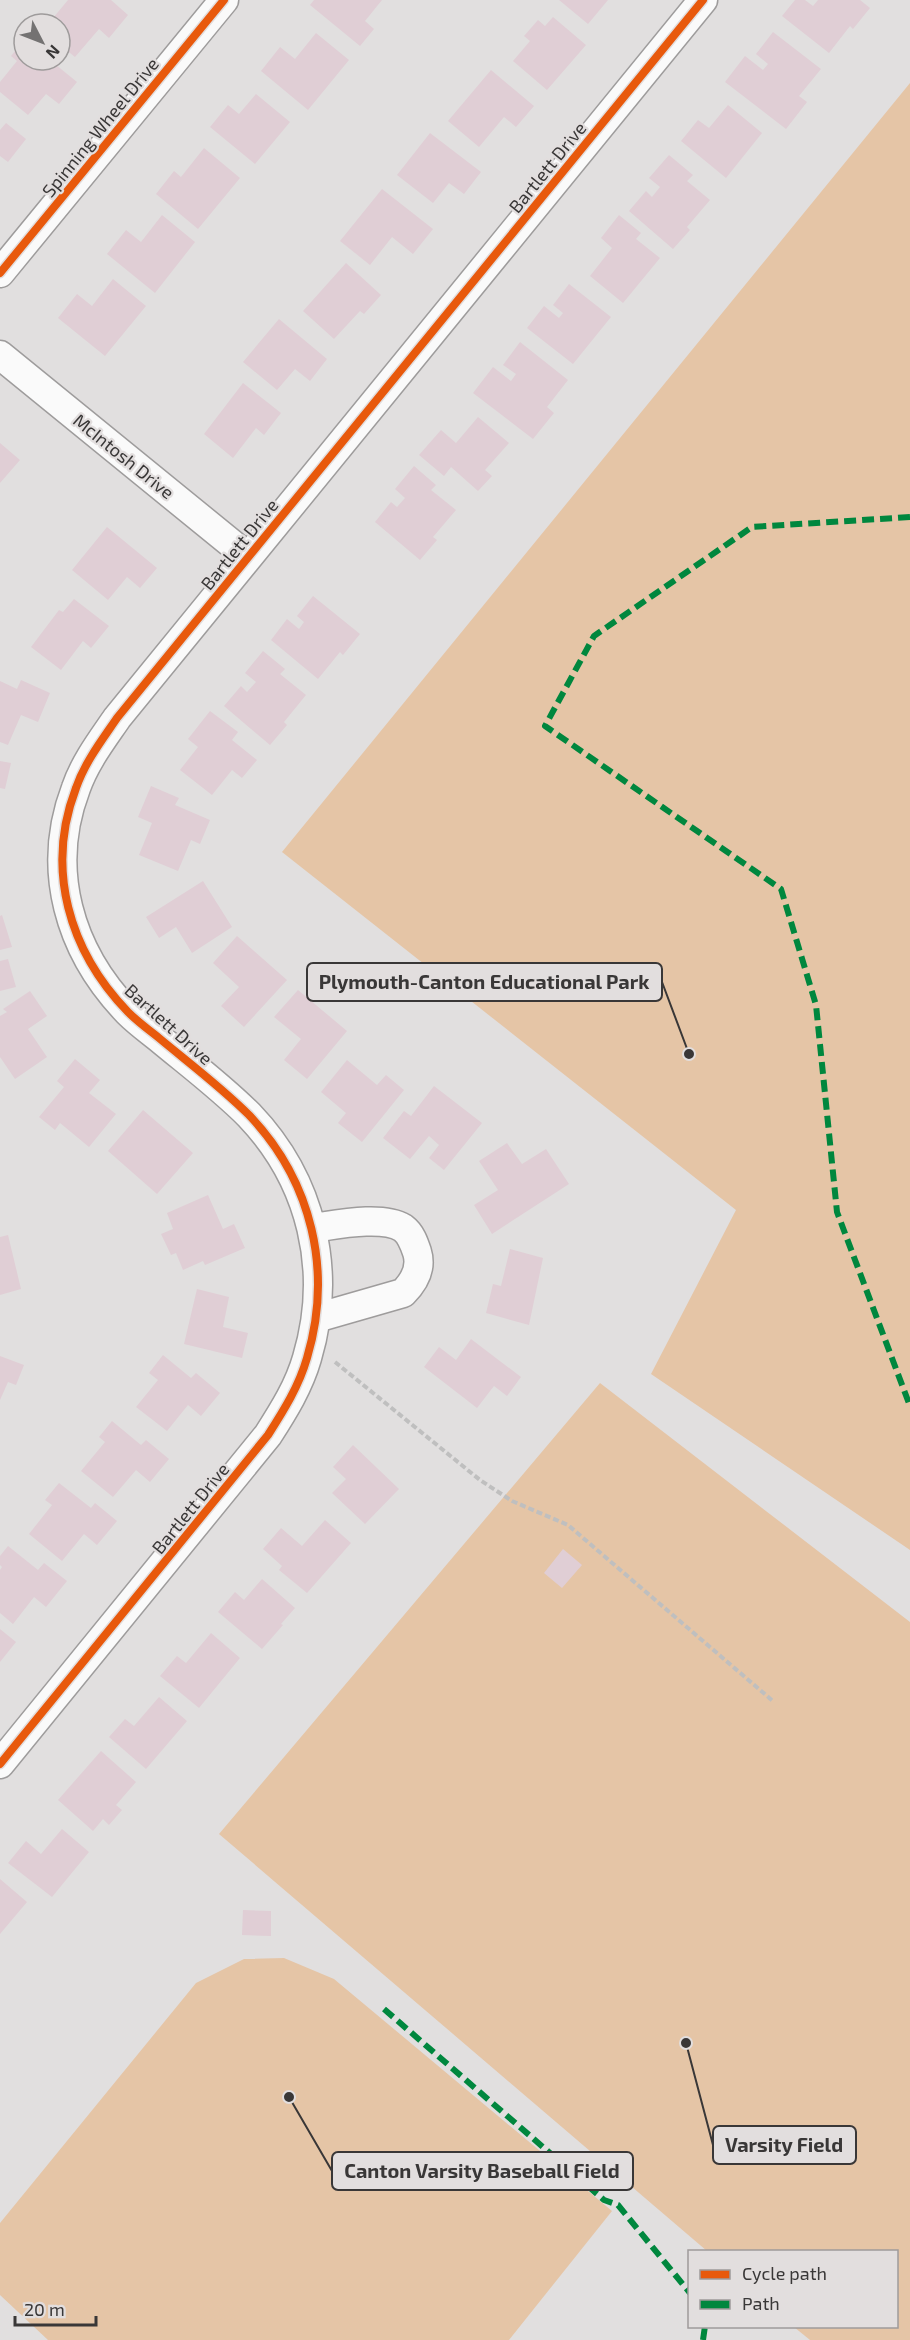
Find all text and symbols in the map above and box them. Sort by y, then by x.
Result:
north arrow [12,12,72,72]
text: N [43,42,64,63]
street label: Spinning Wheel Drive [37,53,163,201]
street label: Bartlett Drive [504,117,590,217]
street label: McIntosh Drive [69,409,179,503]
street label: Bartlett Drive [196,494,282,594]
callout: Plymouth-Canton Educational Park [307,963,662,1001]
text: Plymouth-Canton Educational Park [319,969,650,994]
street label: Bartlett Drive [121,979,217,1069]
street label: Bartlett Drive [147,1458,233,1558]
callout: Varsity Field [713,2126,856,2164]
text: Varsity Field [725,2132,843,2157]
callout: Canton Varsity Baseball Field [332,2152,633,2190]
text: Canton Varsity Baseball Field [344,2158,620,2183]
legend [688,2250,898,2328]
text: Cycle path [742,2262,827,2284]
scale bar [15,2289,96,2327]
text: Path [742,2292,780,2314]
text: 20 m [24,2298,65,2320]

